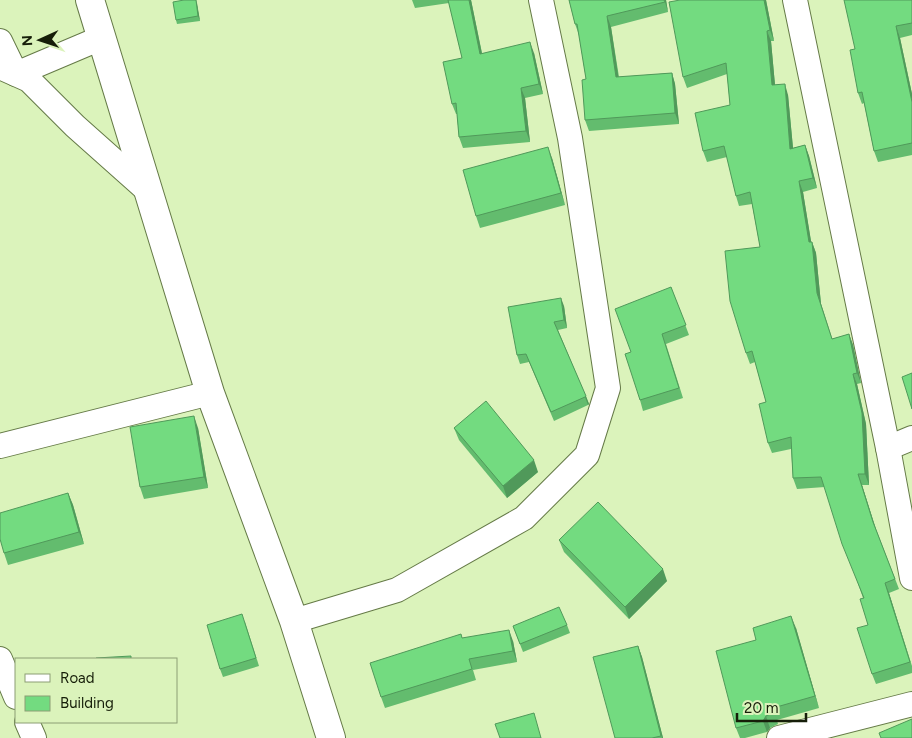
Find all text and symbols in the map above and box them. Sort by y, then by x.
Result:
north arrow [15,15,65,65]
text: N [19,35,36,47]
legend [15,658,178,723]
text: Road [60,669,95,687]
scale bar [737,690,806,722]
text: Building [60,694,114,712]
text: 20 m [744,699,778,717]

